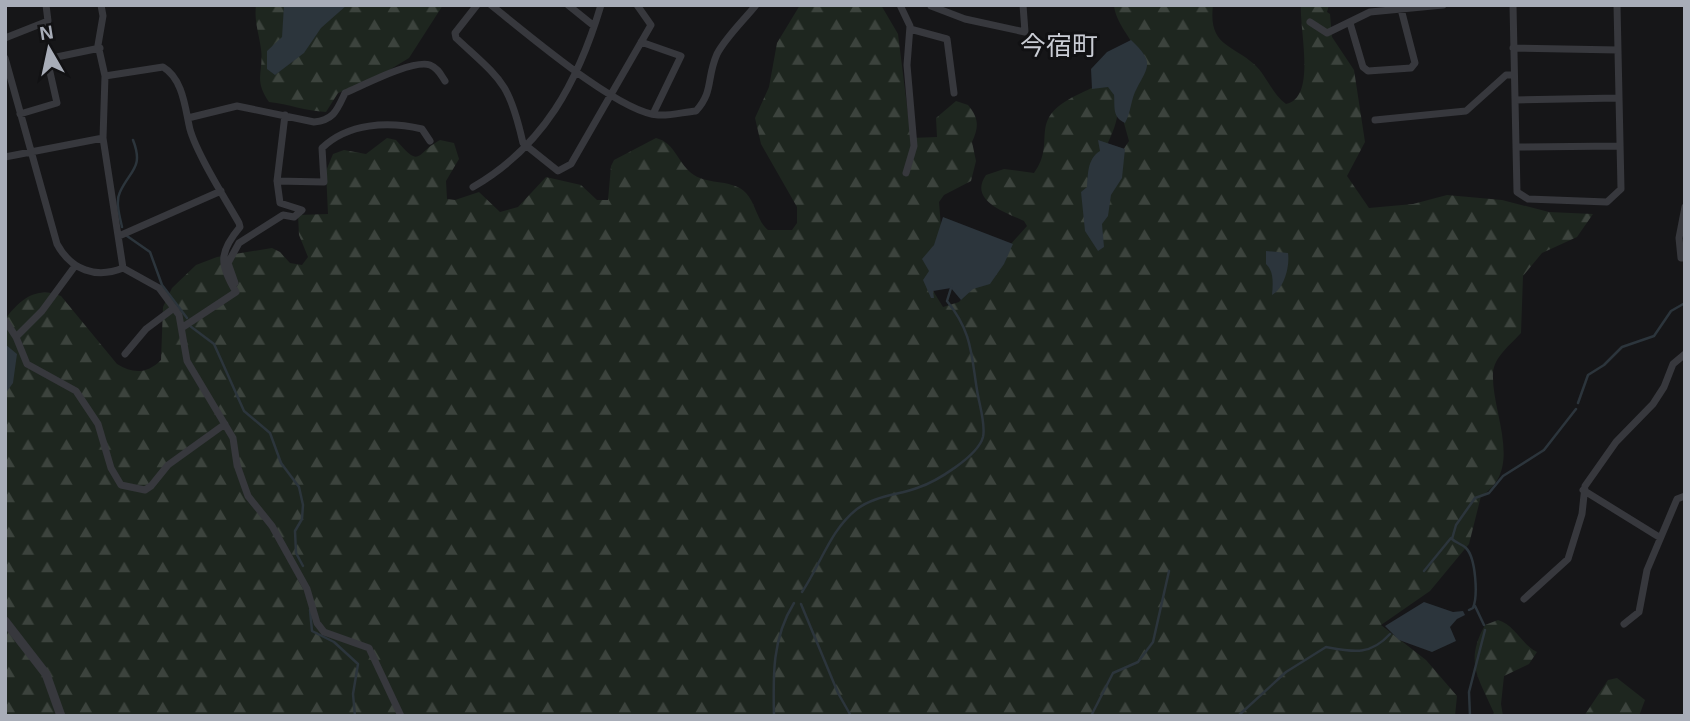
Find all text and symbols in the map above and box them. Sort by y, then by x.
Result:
north arrow [14,14,84,84]
text: N [38,21,55,44]
district label: 今宿町 [1020,31,1098,61]

